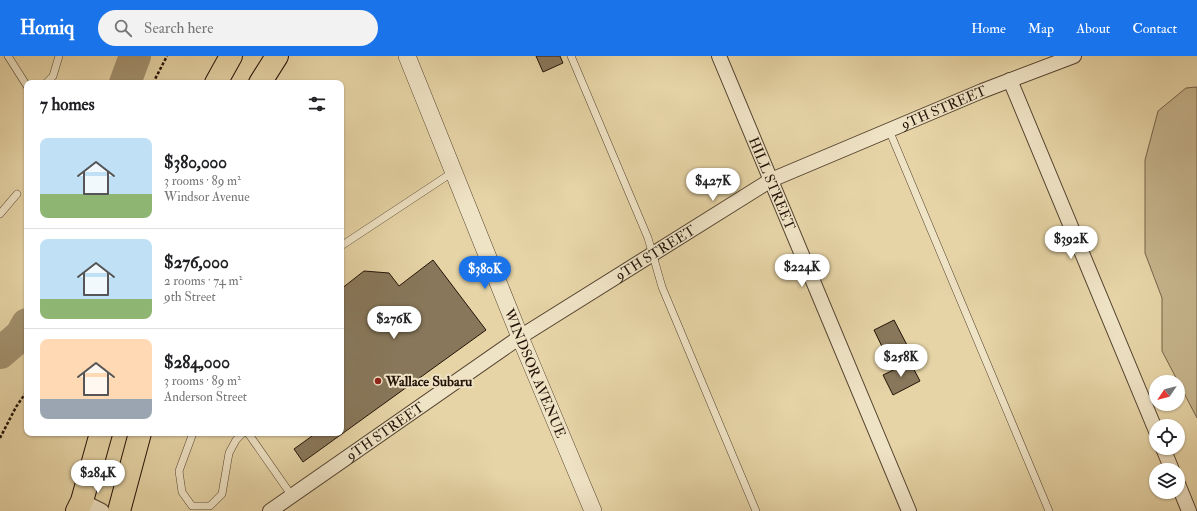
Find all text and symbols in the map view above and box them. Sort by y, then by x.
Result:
search box [98,10,378,46]
text: Homiq [20,16,74,40]
icon: search [112,17,134,39]
text: Search here [144,19,213,38]
text: Home [971,20,1006,37]
text: Map [1028,20,1054,37]
text: About [1076,20,1110,37]
text: Contact [1132,20,1177,37]
street label: 9TH STREET [898,82,990,134]
icon: filters [306,93,328,115]
text: 7 homes [40,94,95,115]
street label: HILL STREET [745,134,799,233]
text: $380,000 [164,152,227,173]
icon: home [72,154,120,202]
pin: $427K [685,168,741,202]
text: 3 rooms · 89 m² [164,173,241,189]
text: $427K [695,173,731,189]
text: Windsor Avenue [164,189,250,205]
street label: 9TH STREET [612,221,699,285]
pin: $392K [1043,226,1099,260]
text: $392K [1054,231,1088,247]
text: $276,000 [164,252,229,273]
pin: $224K [774,254,830,288]
icon: home [72,255,120,303]
pin: $380K [457,256,513,290]
text: $224K [784,259,820,275]
text: $380K [468,261,502,277]
text: 2 rooms · 74 m² [164,273,242,289]
text: 9th Street [164,289,216,305]
street label: WINDSOR AVENUE [500,305,569,440]
pin: $276K [366,306,422,340]
text: $276K [376,311,412,327]
pin: $258K [873,344,929,378]
text: $258K [884,349,918,365]
text: $284,000 [164,352,230,373]
icon: home [72,355,120,403]
text: 3 rooms · 89 m² [164,373,241,389]
place label: Wallace Subaru [385,373,473,390]
north arrow [1149,375,1185,411]
map controls [1149,375,1185,499]
marker: Wallace Subaru [373,376,383,386]
text: Anderson Street [164,389,247,405]
street label: 9TH STREET [342,398,428,465]
button: locate [1149,419,1185,455]
pin: $284K [70,460,126,494]
button: layers [1149,463,1185,499]
text: $284K [80,465,116,481]

